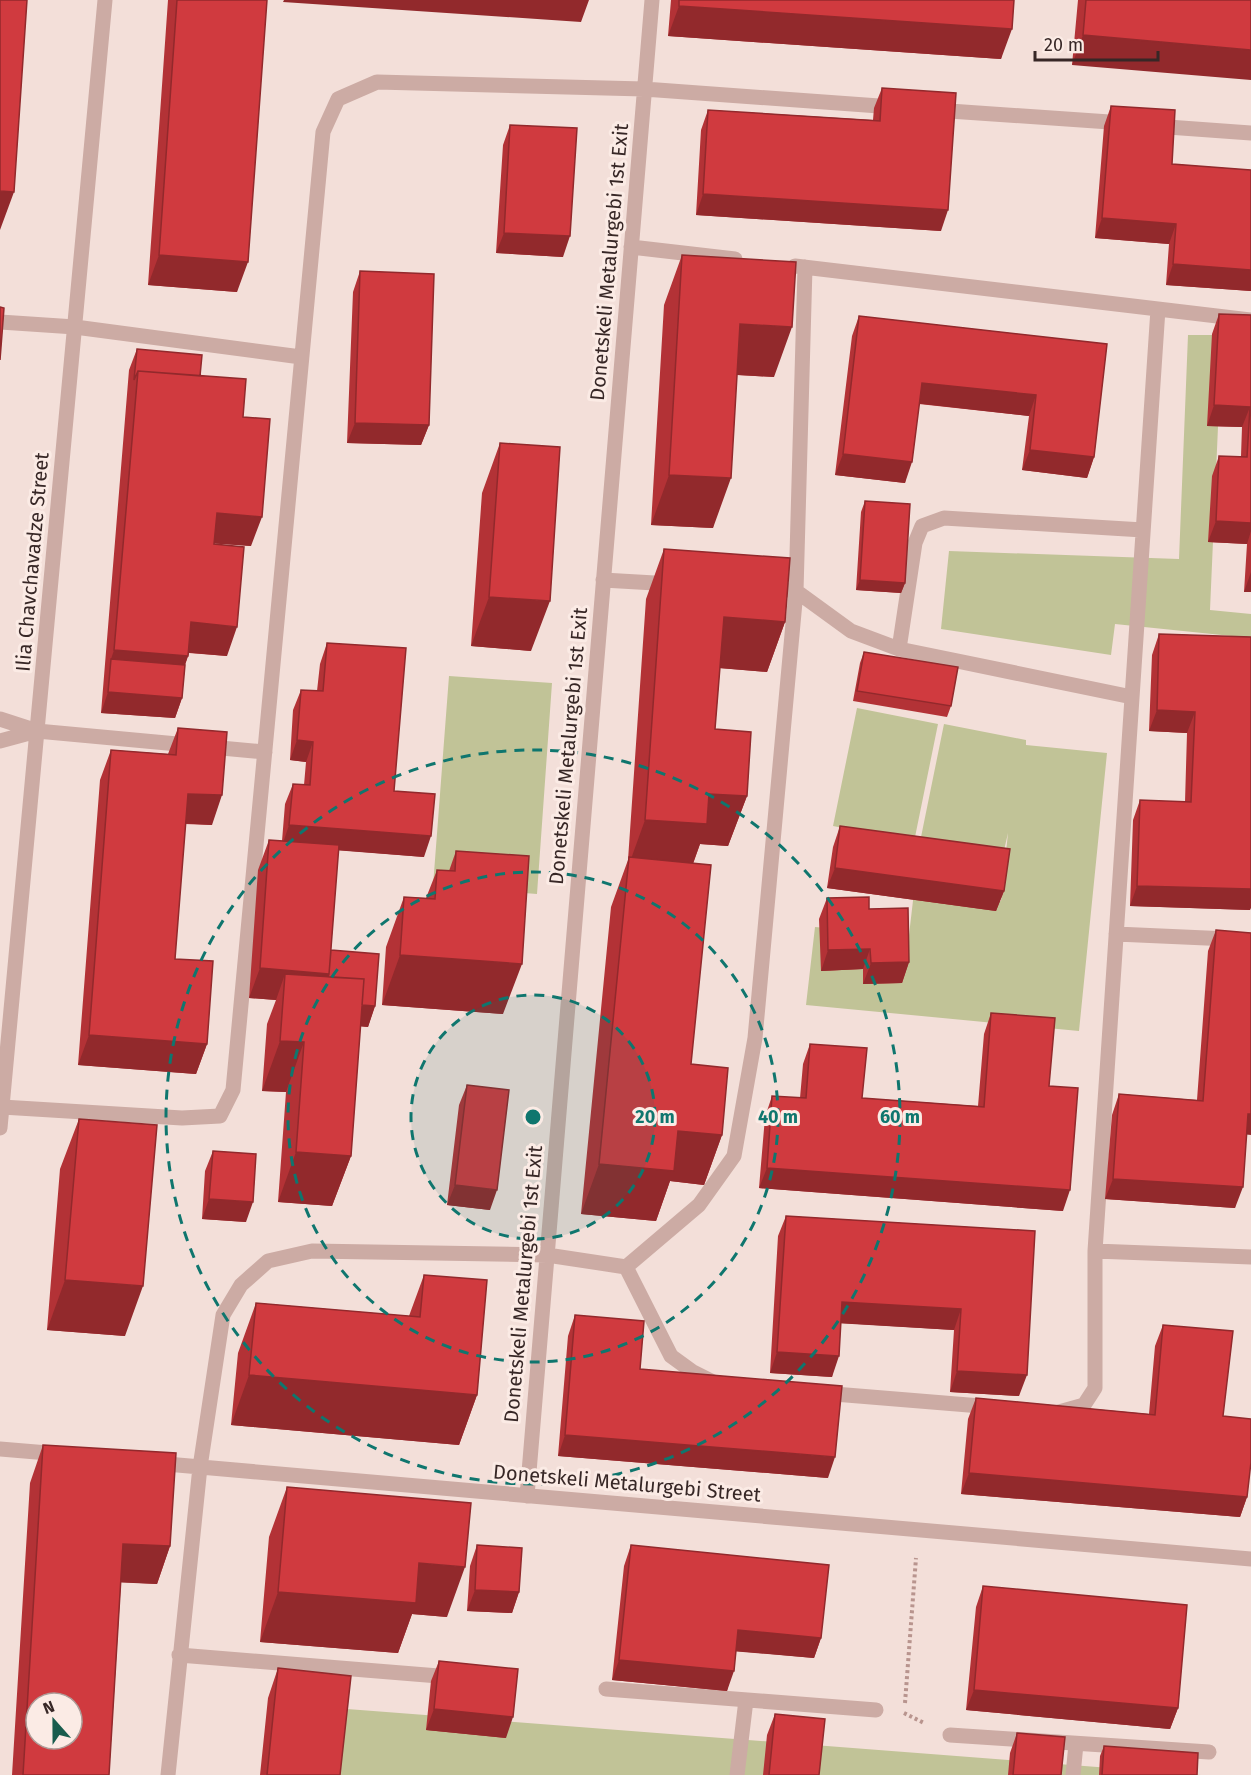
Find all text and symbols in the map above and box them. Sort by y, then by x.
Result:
scale bar [1035,24,1158,62]
text: 20 m [1044,34,1083,56]
street label: Donetskeli Metalurgebi 1st Exit [585,122,633,402]
street label: Ilia Chavchavadze Street [10,451,54,673]
street label: Donetskeli Metalurgebi 1st Exit [544,606,592,886]
text: 20 m [635,1106,675,1128]
text: 40 m [758,1106,798,1128]
text: 60 m [880,1106,920,1128]
centre of rings [523,1107,543,1127]
street label: Donetskeli Metalurgebi 1st Exit [499,1144,547,1424]
street label: Donetskeli Metalurgebi Street [492,1459,763,1507]
north arrow [24,1691,84,1751]
text: N [40,1697,57,1718]

